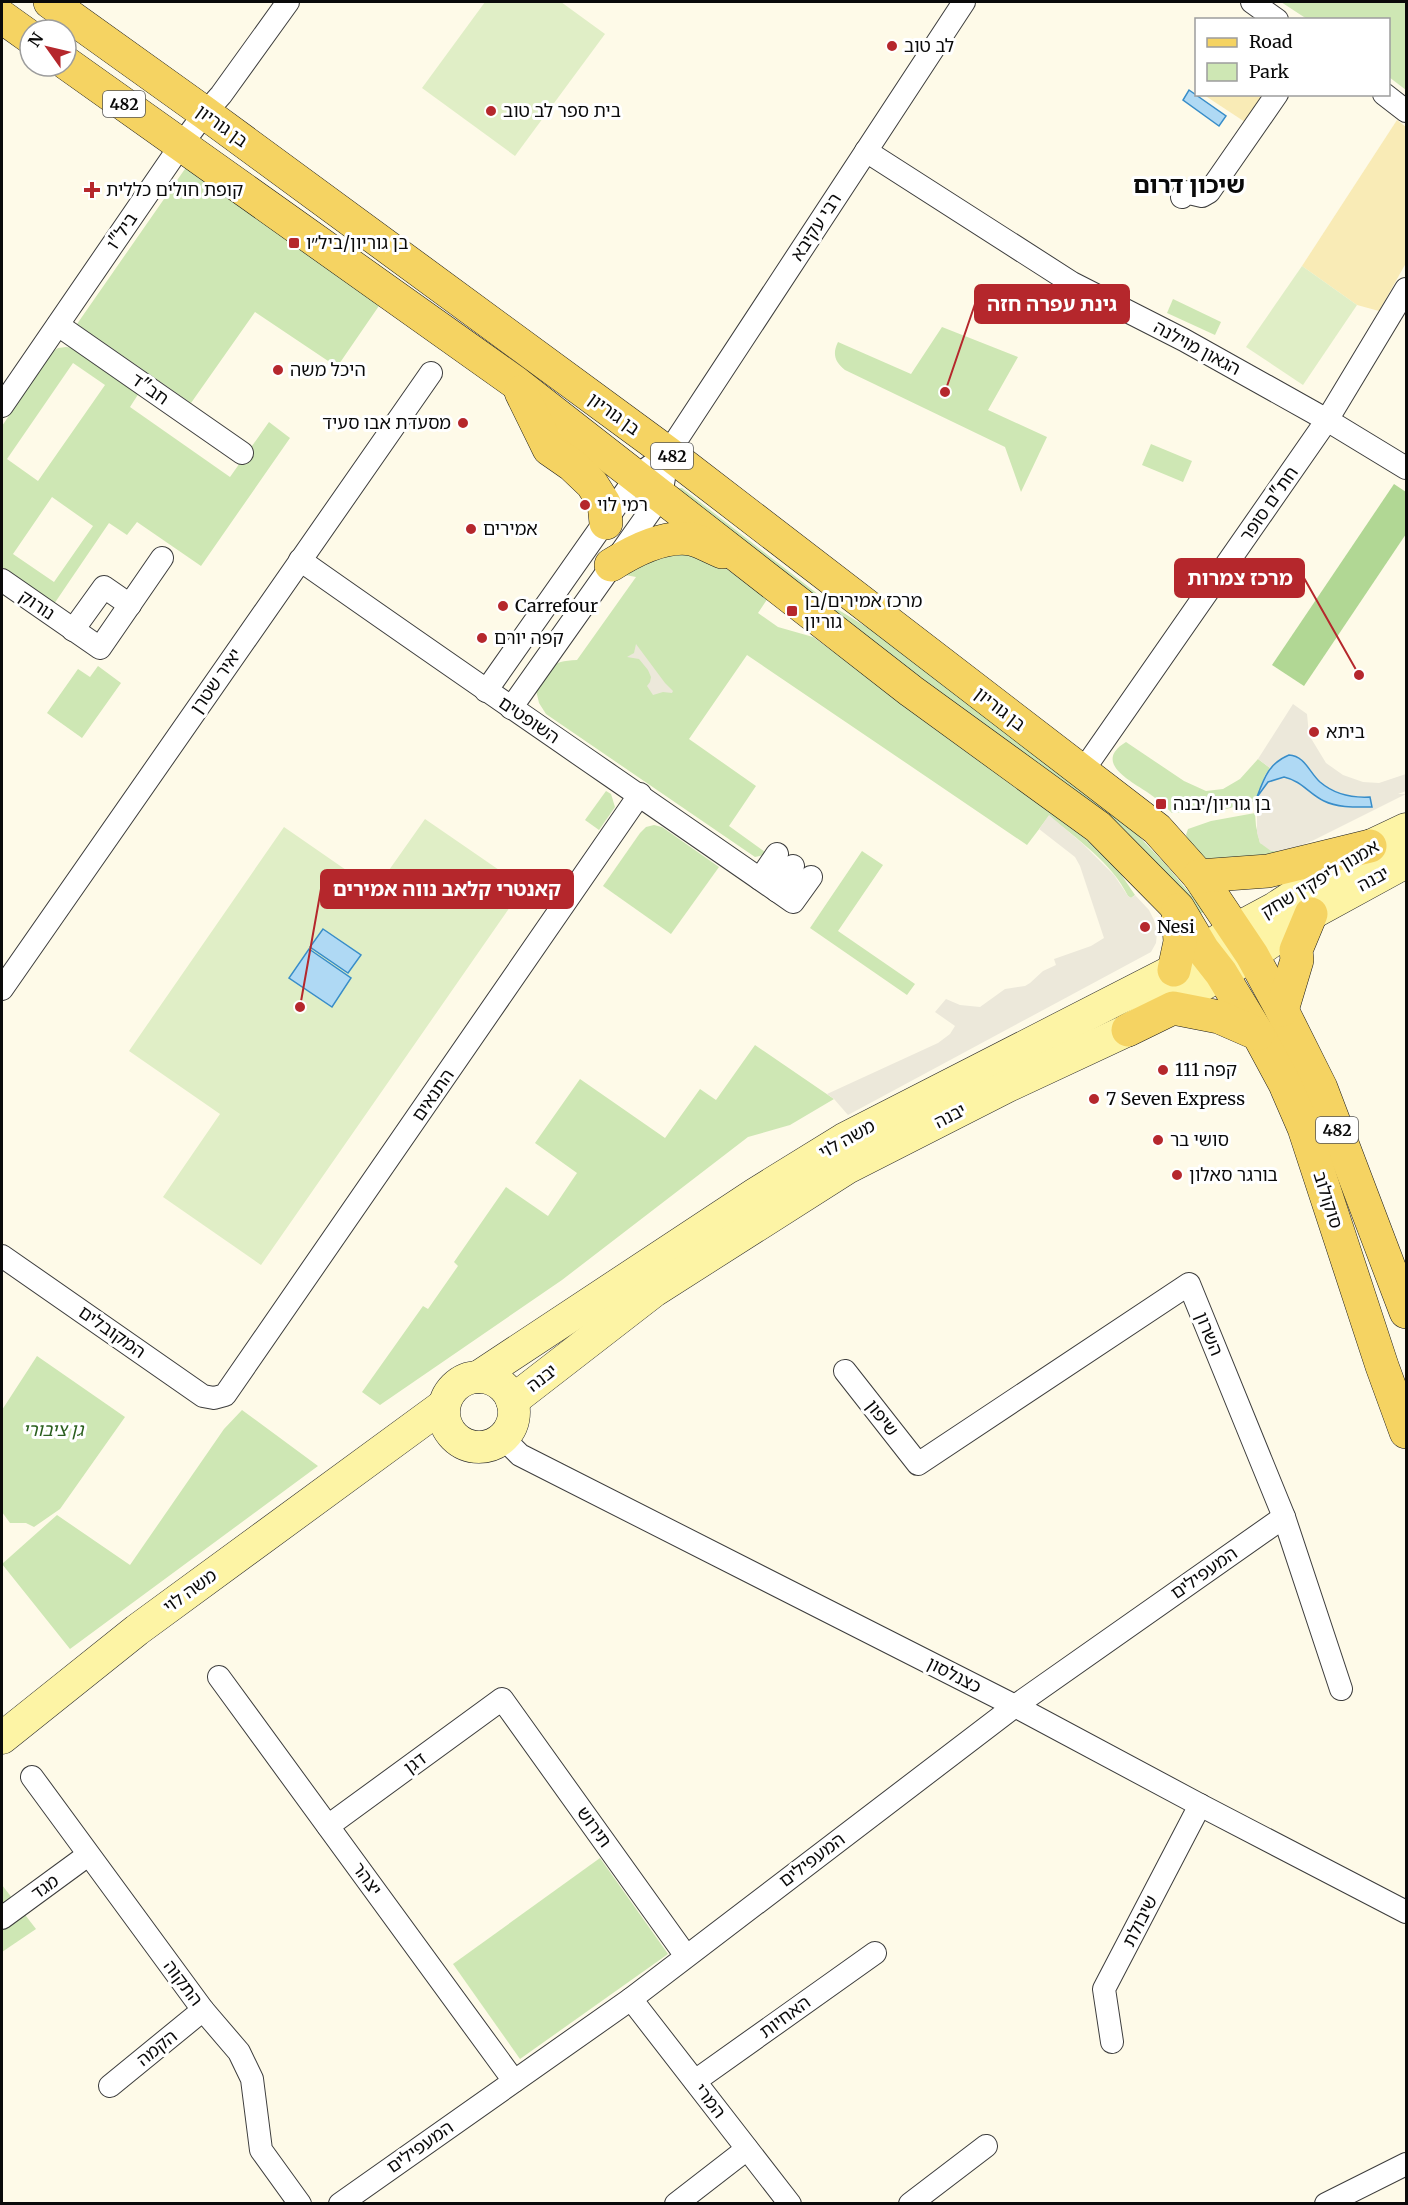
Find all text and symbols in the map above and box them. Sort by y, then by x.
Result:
north arrow [18,18,78,78]
legend [1195,18,1390,96]
text: N [24,28,48,50]
text: Road [1249,30,1293,53]
place label: לב טוב [904,34,954,57]
marker: לב טוב [885,39,899,53]
text: Park [1249,60,1290,83]
road number: 482 [103,91,145,117]
street label: בן גוריון [192,99,253,152]
place label: בית ספר לב טוב [503,99,621,122]
marker: בית ספר לב טוב [484,104,498,118]
district label: שיכון דרום [1133,169,1245,200]
place label: קופת חולים כללית [106,178,243,201]
marker: קופת חולים כללית [83,181,101,199]
street label: רבי עקיבא [785,188,846,265]
street label: ביל"ו [101,208,142,253]
place label: בן גוריון/ביל״ו [306,231,409,254]
marker: בן גוריון/ביל״ו [287,236,301,250]
callout: גינת עפרה חזה [975,285,1129,323]
text: גינת עפרה חזה [987,291,1117,316]
street label: הגאון מוילנה [1150,315,1245,380]
place label: היכל משה [290,358,366,381]
marker: היכל משה [271,363,285,377]
street label: חב"ד [127,367,174,410]
street label: בן גוריון [584,387,645,440]
place label: מסעדת אבו סעיד [322,411,451,434]
marker: מסעדת אבו סעיד [456,416,470,430]
road number: 482 [651,443,693,469]
street label: חת"ם סופר [1234,462,1303,546]
place label: רמי לוי [597,493,648,516]
marker: רמי לוי [578,498,592,512]
place label: אמירים [483,517,538,540]
marker: אמירים [464,522,478,536]
callout: מרכז צמרות [1175,559,1304,597]
text: מרכז צמרות [1187,565,1293,590]
street label: נורוק [15,584,60,625]
place label: מרכז אמירים/בן גוריון [804,589,923,633]
place label: Carrefour [515,594,598,617]
marker: Carrefour [496,599,510,613]
marker: מרכז אמירים/בן גוריון [785,604,799,618]
place label: קפה יורם [494,626,564,649]
marker: קפה יורם [475,631,489,645]
street label: יאיר שטרן [185,644,246,718]
street label: בן גוריון [970,682,1030,736]
street label: השופטים [494,691,564,748]
place label: ביתא [1326,720,1365,743]
marker: ביתא [1307,725,1321,739]
place label: בן גוריון/יבנה [1173,792,1271,815]
marker: בן גוריון/יבנה [1154,797,1168,811]
street label: אמנון ליפקין שחק [1256,834,1383,923]
street label: יבנה [1353,861,1393,896]
callout: קאנטרי קלאב נווה אמירים [321,870,573,908]
text: קאנטרי קלאב נווה אמירים [333,876,561,901]
place label: Nesi [1157,915,1195,938]
marker: Nesi [1138,920,1152,934]
place label: קפה 111 [1175,1058,1237,1081]
marker: קפה 111 [1156,1063,1170,1077]
street label: התנאים [406,1064,459,1125]
place label: 7 Seven Express [1106,1087,1245,1110]
marker: 7 Seven Express [1087,1092,1101,1106]
street label: יבנה [930,1098,970,1133]
street label: משה לוי [815,1114,879,1163]
road number: 482 [1316,1117,1358,1143]
place label: סושי בר [1170,1128,1229,1151]
marker: סושי בר [1151,1133,1165,1147]
place label: בורגר סאלון [1189,1163,1278,1186]
marker: בורגר סאלון [1170,1168,1184,1182]
street label: סוקולוב [1308,1168,1348,1231]
street label: המקובלים [74,1300,150,1363]
street label: השרון [1190,1309,1229,1359]
street label: יבנה [522,1359,562,1397]
street label: שיפון [861,1395,904,1441]
park label: גן ציבורי [23,1418,85,1441]
street label: המעפילים [1166,1541,1242,1604]
street label: משה לוי [158,1563,221,1618]
street label: כצנלסון [923,1651,985,1698]
street label: דגן [399,1747,431,1778]
street label: תירוש [572,1802,617,1852]
street label: המעפילים [774,1827,849,1892]
street label: יצהר [348,1857,387,1900]
street label: מגד [26,1869,63,1904]
street label: שיבולת [1117,1891,1162,1950]
street label: התקוה [159,1955,208,2010]
street label: האחיות [755,1990,815,2043]
street label: הקמה [132,2024,182,2071]
street label: המרי [690,2079,731,2123]
street label: המעפילים [382,2115,458,2178]

